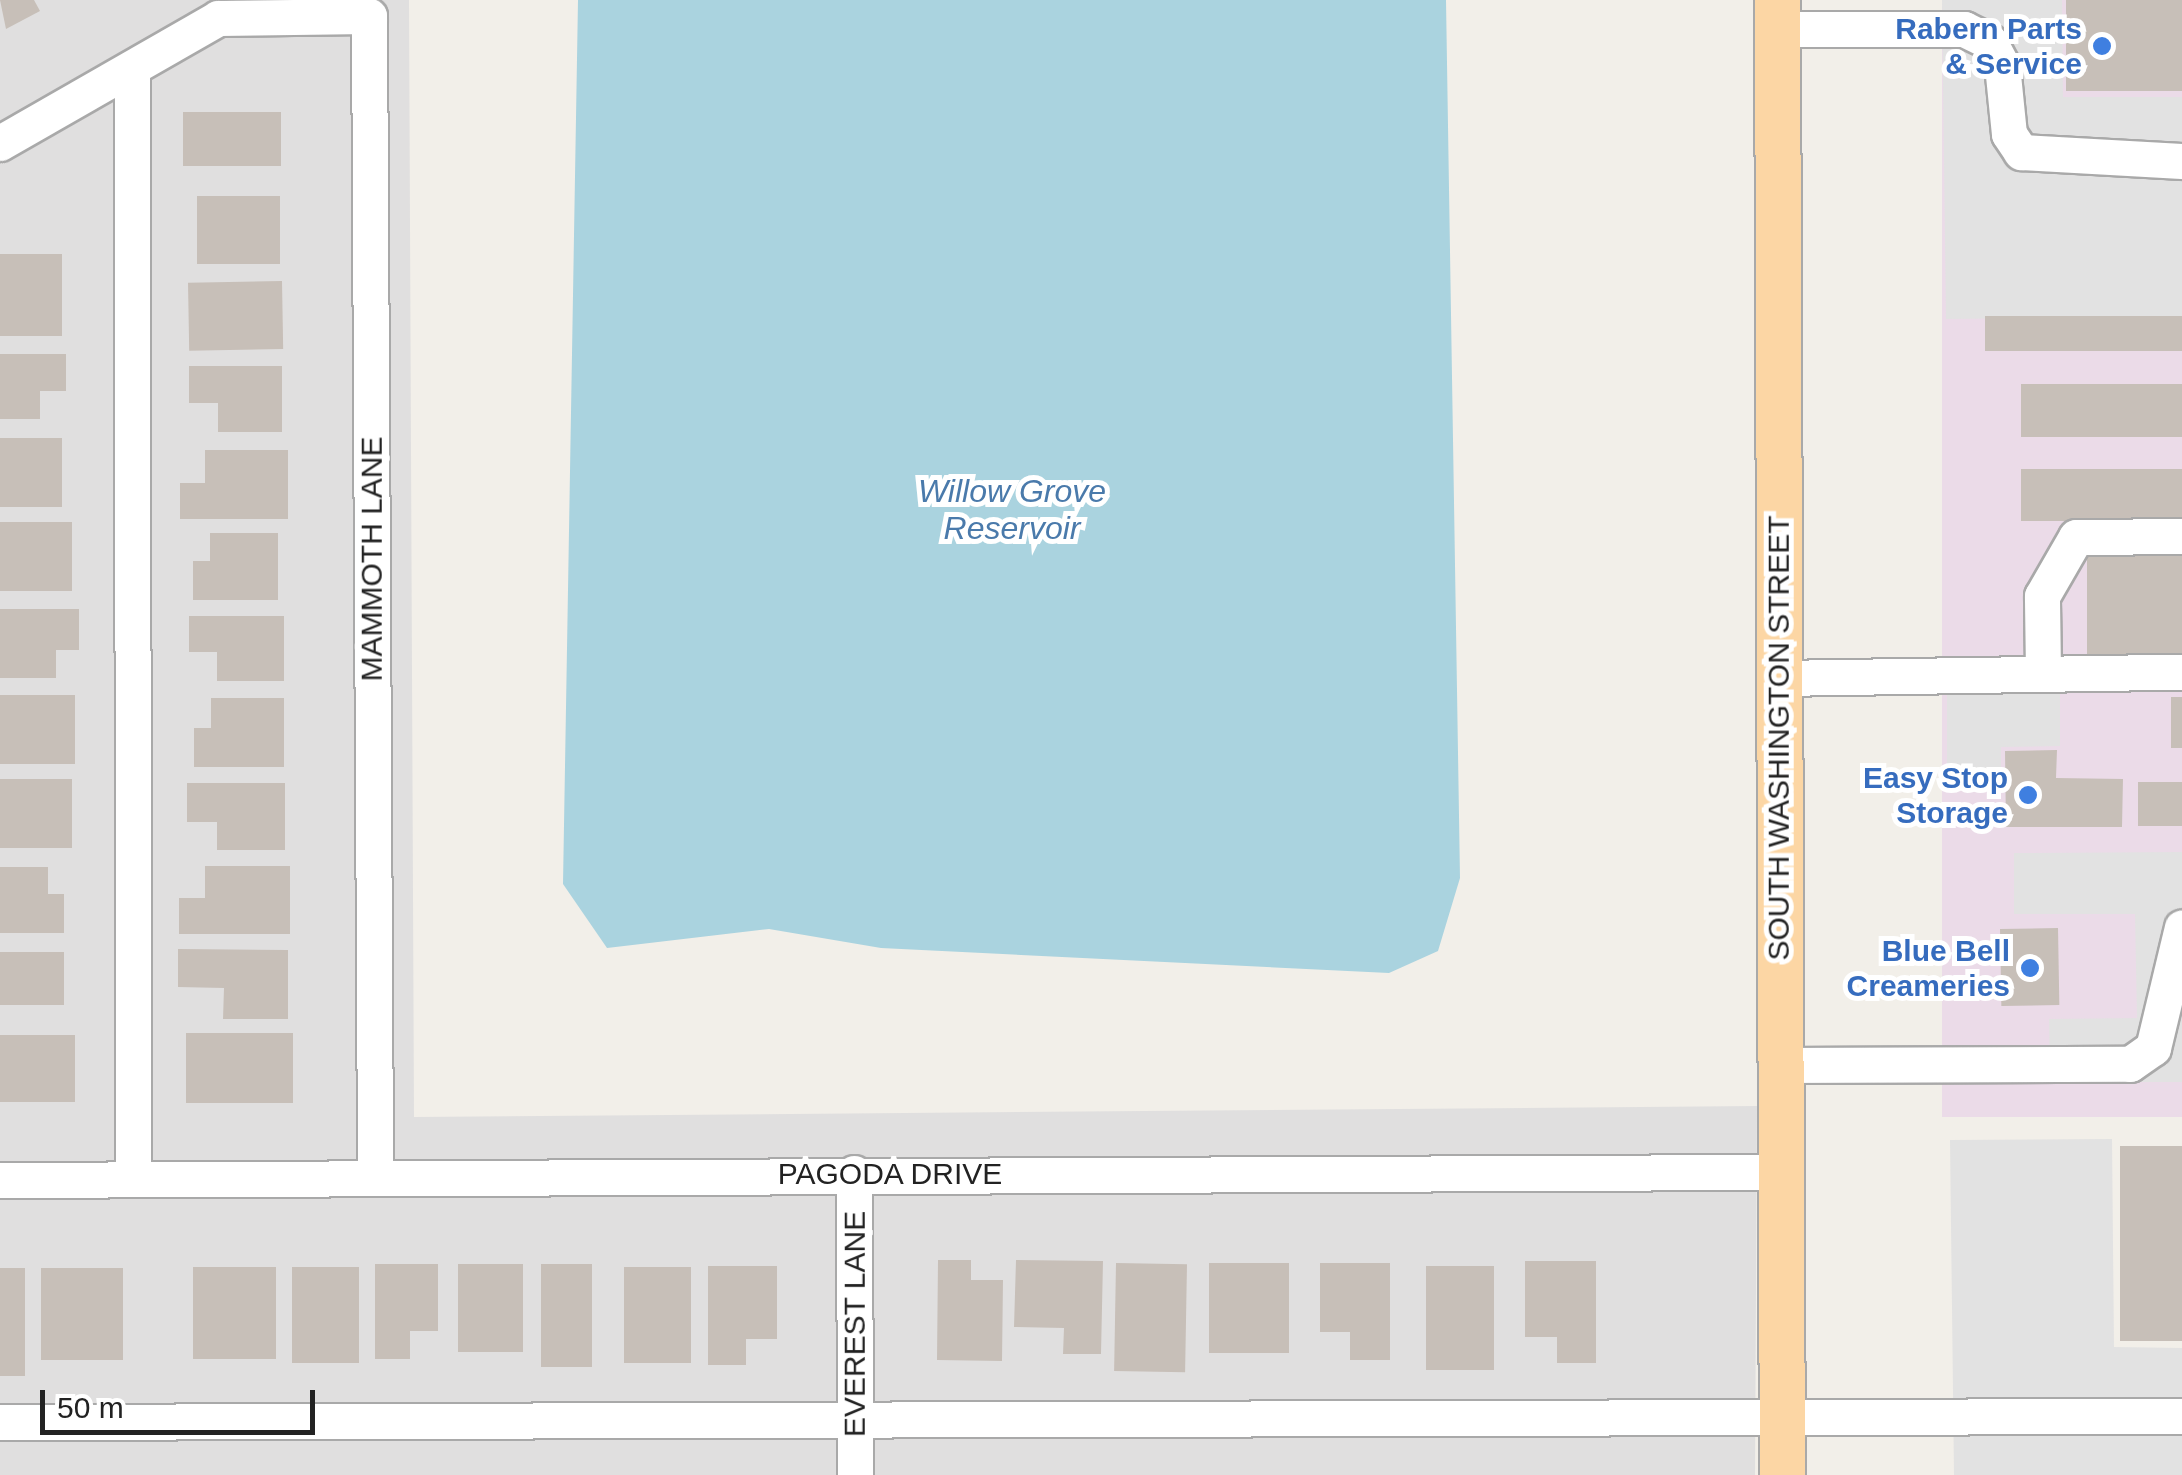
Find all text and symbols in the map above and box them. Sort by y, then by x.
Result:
place label: Rabern Parts & Service [1895,11,2082,82]
marker: Rabern Parts & Service [2091,35,2113,57]
street label: MAMMOTH LANE [354,436,390,682]
water label: Willow Grove Reservoir [918,473,1106,548]
street label: SOUTH WASHINGTON STREET [1761,515,1797,961]
place label: Easy Stop Storage [1863,760,2008,830]
marker: Easy Stop Storage [2017,784,2039,806]
place label: Blue Bell Creameries [1847,933,2010,1004]
marker: Blue Bell Creameries [2019,957,2041,979]
street label: PAGODA DRIVE [777,1156,1003,1192]
street label: EVEREST LANE [837,1211,873,1437]
scale bar [45,1370,320,1432]
text: 50 m [57,1391,124,1424]

